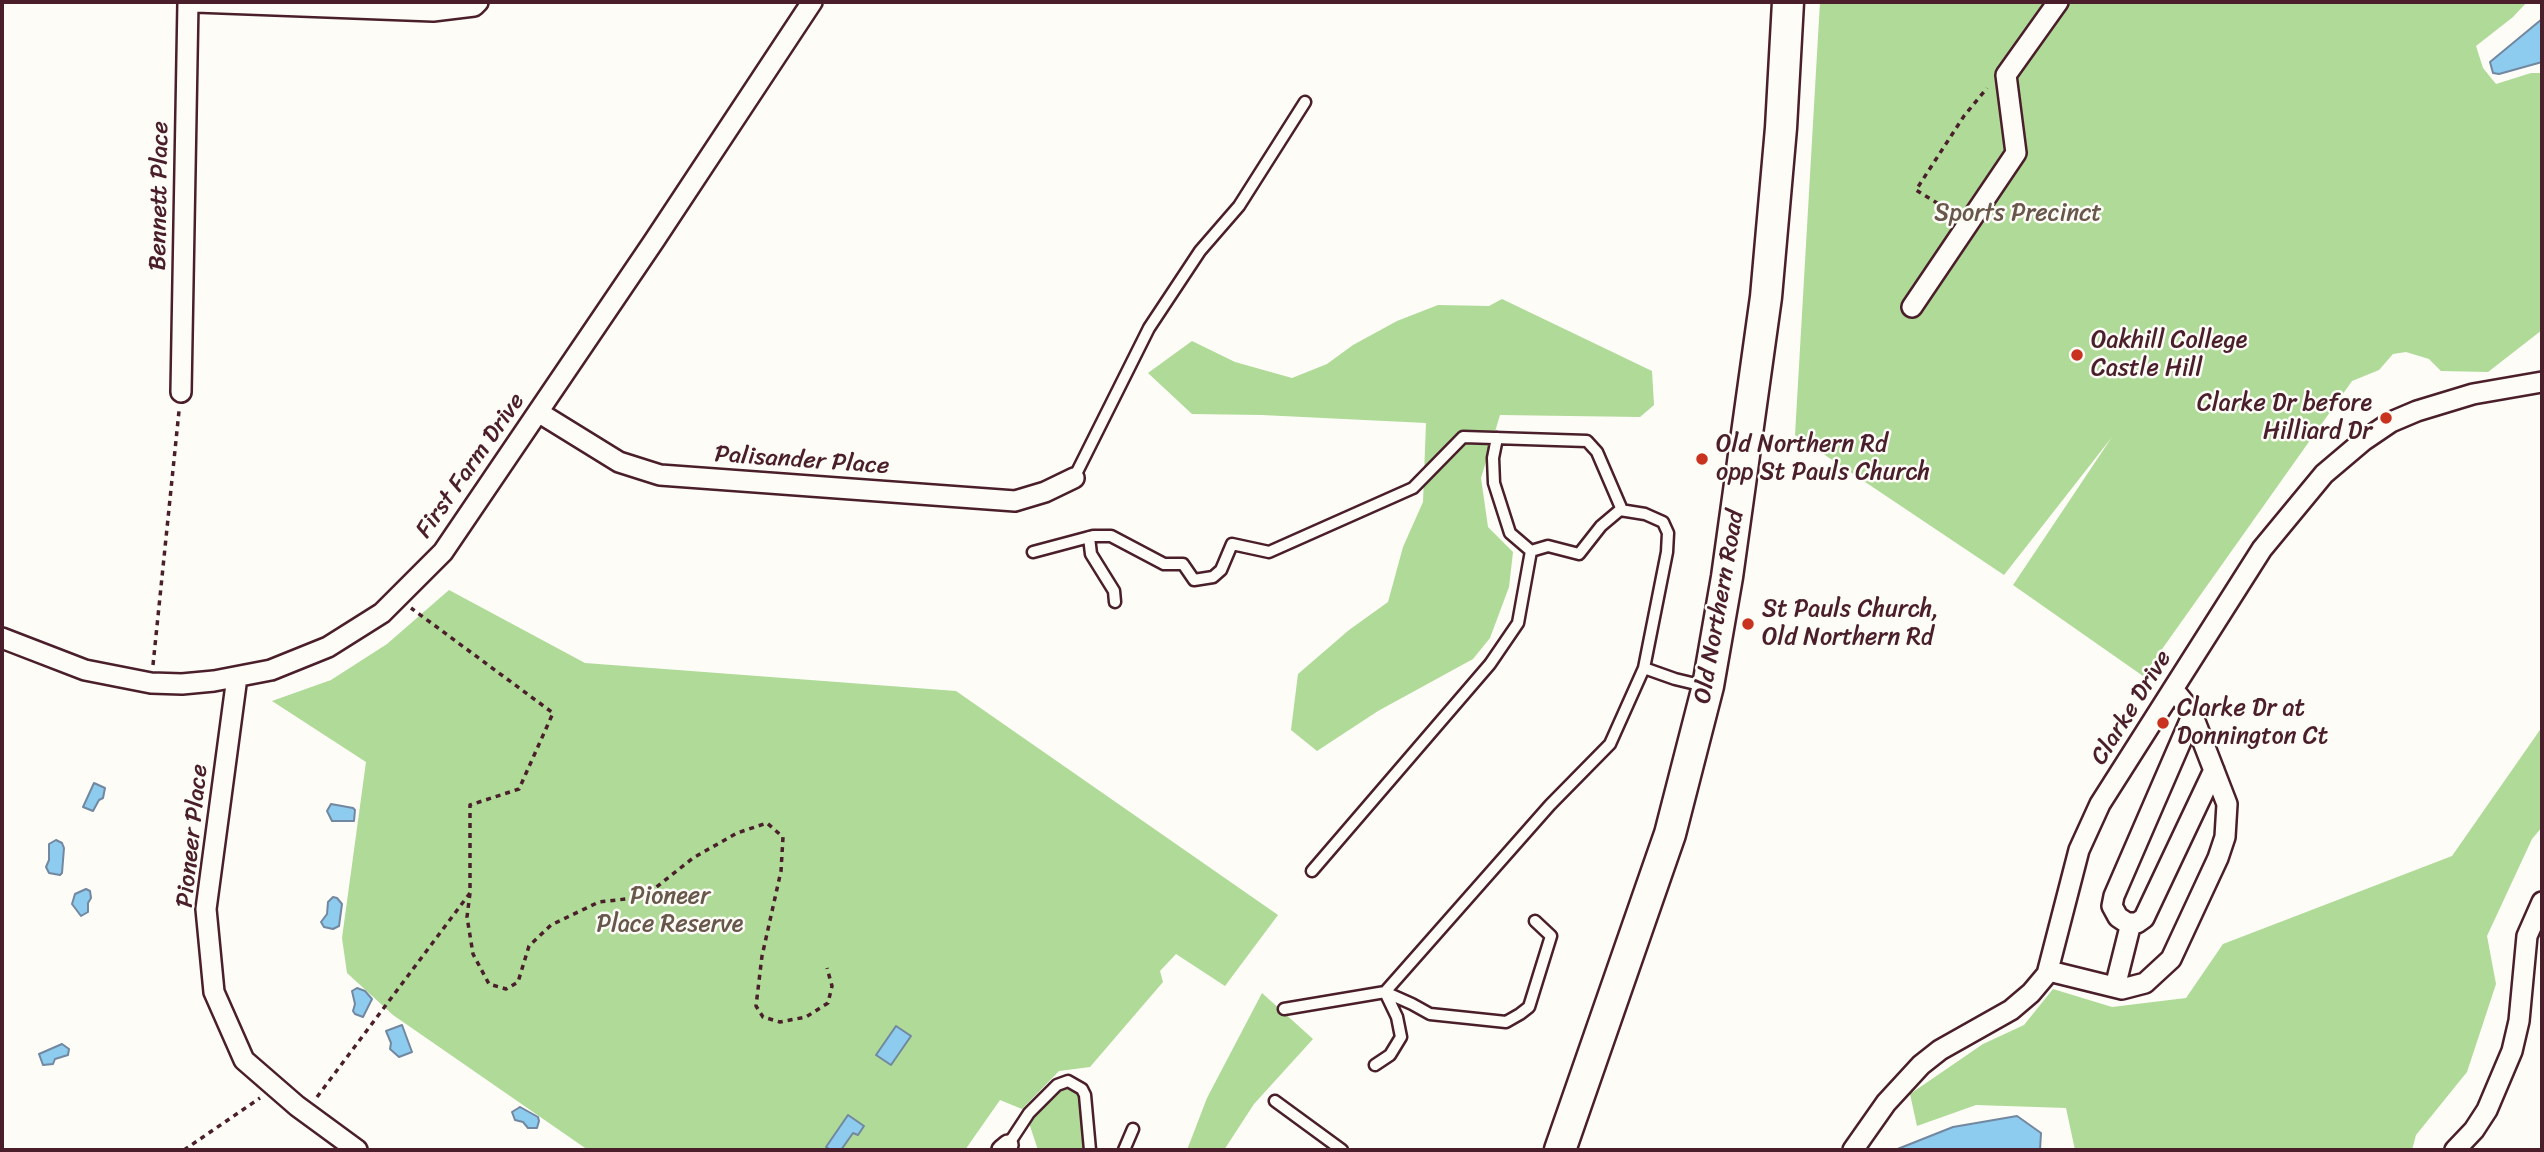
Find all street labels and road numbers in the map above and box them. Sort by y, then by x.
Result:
street label: Bennett Place [144,121,176,271]
street label: First Farm Drive [410,388,532,544]
street label: Palisander Place [714,441,890,481]
street label: Old Northern Road [1689,508,1751,706]
street label: Clarke Drive [2086,646,2178,770]
street label: Pioneer Place [171,763,215,909]

